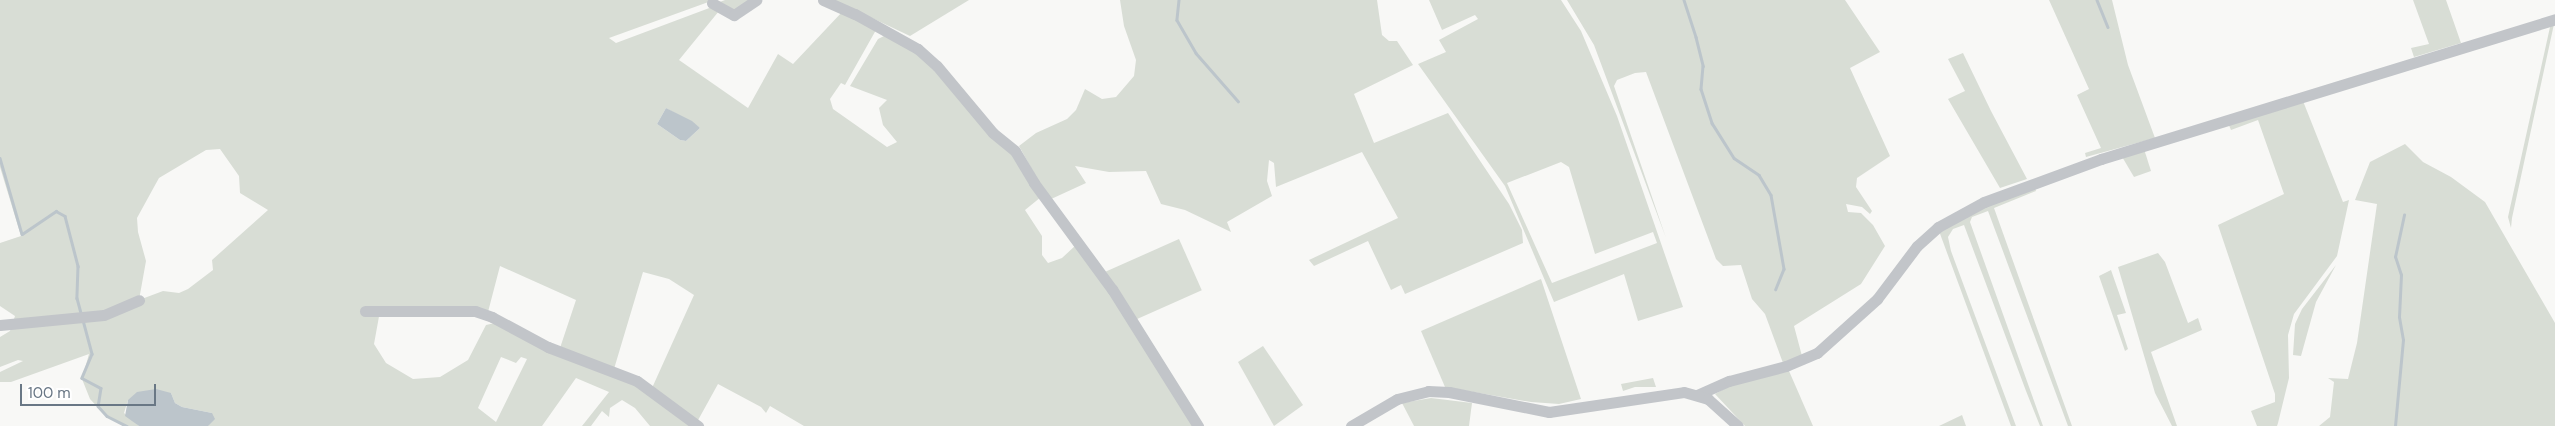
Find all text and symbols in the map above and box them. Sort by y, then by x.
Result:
scale bar [22,374,159,406]
text: 100 m [28,383,71,403]

